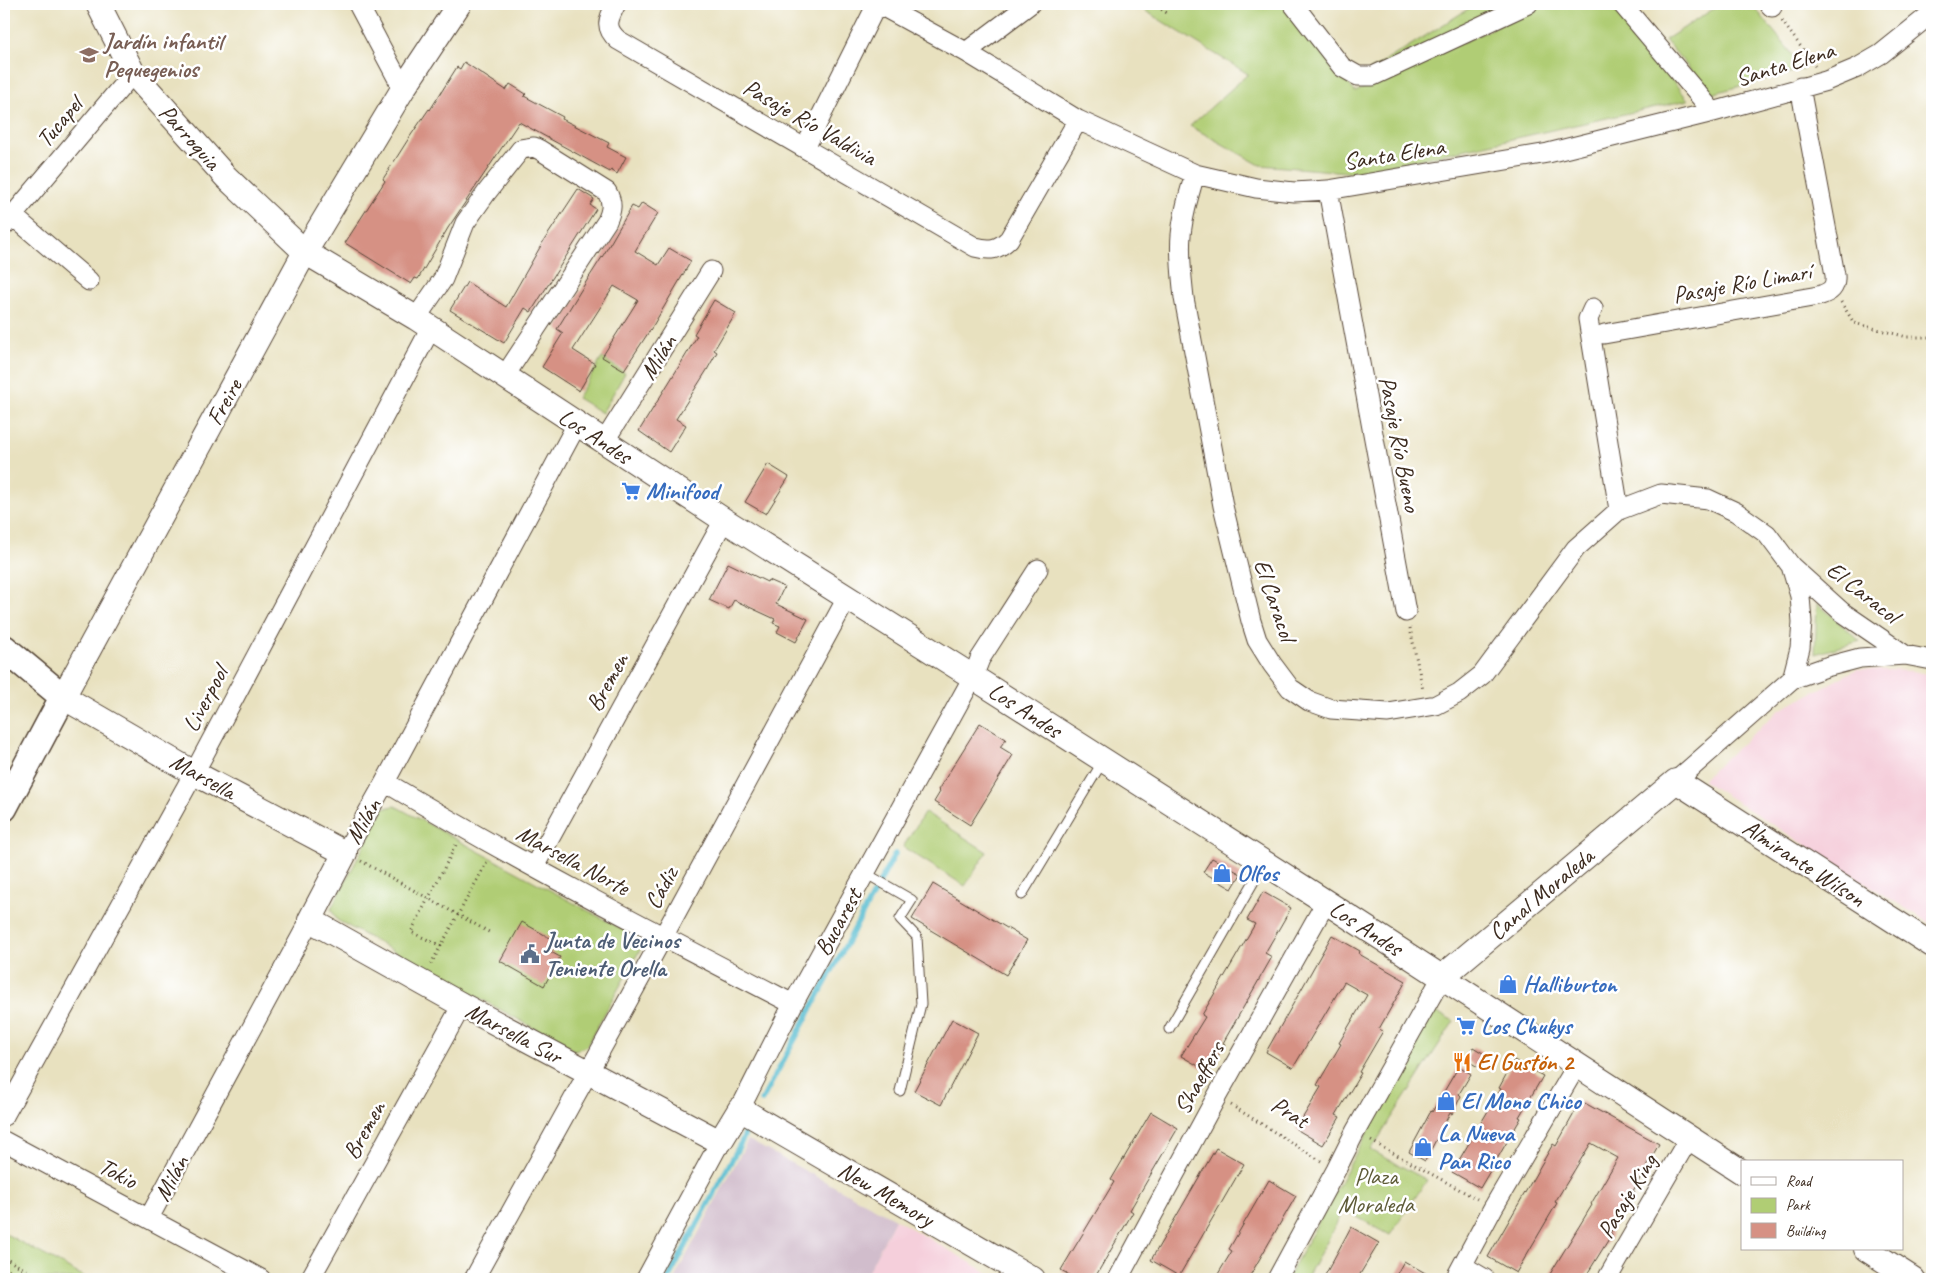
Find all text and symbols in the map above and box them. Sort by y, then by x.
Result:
place label: Jardín infantil Pequegenios [102,26,227,84]
street label: Santa Elena [1732,34,1840,93]
school or university icon: Jardín infantil Pequegenios [78,44,100,66]
street label: Pasaje Río Valdivia [738,72,883,173]
street label: Tucapel [29,88,91,153]
street label: Parroquia [153,98,228,177]
street label: Santa Elena [1341,131,1448,177]
street label: Pasaje Río Limarí [1671,255,1818,310]
street label: Milán [633,328,684,385]
street label: Freire [199,372,250,430]
street label: Pasaje Río Bueno [1372,374,1428,516]
street label: Los Andes [553,401,639,472]
place label: Minifood [646,476,723,506]
supermarket icon: Minifood [620,480,642,502]
street label: El Caracol [1821,554,1908,632]
street label: El Caracol [1247,555,1304,648]
street label: Bremen [579,646,636,716]
street label: Liverpool [175,658,236,737]
street label: Los Andes [983,675,1069,746]
street label: Marsella [165,746,243,807]
street label: Milán [338,792,388,849]
street label: Almirante Wilson [1737,812,1871,914]
street label: Marsella Norte [511,818,636,903]
street label: Canal Moraleda [1482,840,1601,947]
place label: Olfos [1237,858,1281,888]
street label: Cádiz [637,860,686,914]
shop icon: Olfos [1211,862,1233,884]
street label: Bucarest [807,881,870,961]
street label: Los Andes [1324,893,1410,964]
place label: Junta de Vecinos Teniente Orella [543,925,682,983]
public building icon: Junta de Vecinos Teniente Orella [519,943,541,965]
place label: Halliburton [1523,969,1619,999]
shop icon: Halliburton [1497,973,1519,995]
street label: Marsella Sur [461,995,569,1072]
place label: Los Chukys [1481,1011,1574,1041]
supermarket icon: Los Chukys [1455,1015,1477,1037]
street label: Shaeffers [1167,1035,1232,1119]
place label: El Gustón 2 [1477,1047,1575,1077]
restaurant icon: El Gustón 2 [1451,1051,1473,1073]
place label: El Mono Chico [1461,1086,1583,1116]
street label: Prat [1266,1089,1316,1136]
shop icon: El Mono Chico [1435,1090,1457,1112]
street label: Bremen [336,1094,393,1164]
place label: La Nueva Pan Rico [1438,1118,1516,1176]
shop icon: La Nueva Pan Rico [1412,1136,1434,1158]
street label: Pasaje King [1590,1147,1665,1244]
street label: Milán [147,1149,196,1206]
street label: Tokio [94,1151,144,1196]
street label: New Memory [833,1155,941,1234]
legend [1741,1160,1904,1250]
park label: Plaza Moraleda [1338,1161,1415,1219]
text: Road [1786,1172,1813,1191]
text: Park [1786,1196,1811,1215]
text: Building [1786,1222,1826,1241]

